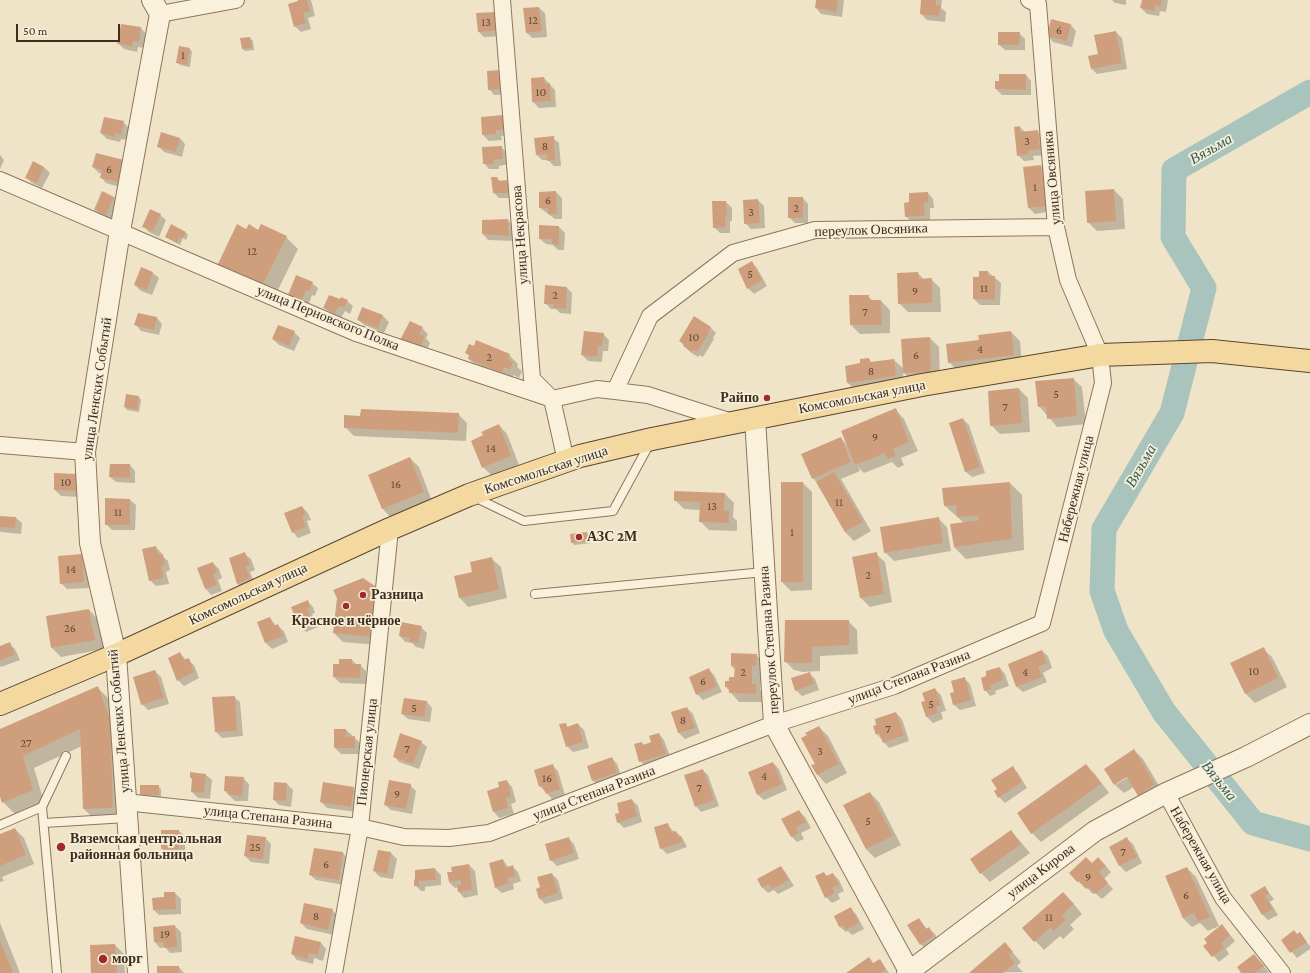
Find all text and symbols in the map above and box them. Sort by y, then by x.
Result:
house number: 12 [528,13,538,27]
house number: 13 [481,15,491,29]
scale bar [18,16,122,42]
house number: 6 [1056,23,1062,37]
text: 50 m [23,24,47,38]
house number: 1 [181,48,185,62]
house number: 10 [536,85,546,99]
street label: улица Овсяника [1040,130,1064,226]
water label: Вязьма [1187,130,1235,168]
house number: 3 [1024,134,1030,148]
house number: 8 [542,139,548,153]
house number: 6 [106,162,112,176]
house number: 1 [1033,180,1037,194]
street label: улица Некрасова [508,185,532,285]
house number: 6 [545,193,551,207]
house number: 2 [793,201,799,215]
house number: 3 [748,205,754,219]
street label: переулок Овсяника [814,220,928,240]
house number: 12 [247,244,257,258]
house number: 5 [747,267,753,281]
house number: 11 [980,281,988,295]
street label: улица Перновского Полка [254,282,402,354]
house number: 9 [912,284,918,298]
house number: 2 [552,288,558,302]
house number: 7 [862,305,868,319]
street label: улица Ленских Событий [79,316,115,462]
house number: 10 [689,330,699,344]
house number: 4 [977,342,983,356]
house number: 6 [913,348,919,362]
house number: 2 [486,350,492,364]
house number: 8 [868,364,874,378]
street label: Комсомольская улица [797,376,927,418]
house number: 5 [1053,387,1059,401]
place label: Райпо [720,390,759,406]
marker: Райпо [762,393,772,403]
house number: 7 [1002,400,1008,414]
house number: 9 [872,430,878,444]
street label: Набережная улица [1055,434,1097,544]
house number: 14 [486,441,496,455]
street label: Комсомольская улица [482,442,610,498]
water label: Вязьма [1122,442,1160,490]
house number: 10 [61,475,71,489]
house number: 16 [391,477,401,491]
house number: 11 [835,495,843,509]
house number: 13 [707,499,717,513]
house number: 11 [114,505,122,519]
house number: 1 [790,525,794,539]
place label: АЗС 2М [587,529,637,545]
marker: АЗС 2М [574,532,584,542]
street label: Комсомольская улица [186,559,310,629]
house number: 14 [66,562,76,576]
street label: переулок Степана Разина [755,565,783,715]
house number: 2 [865,568,871,582]
place label: Разница [371,587,423,603]
marker: Разница [358,590,368,600]
marker: Красное и чёрное [341,601,351,611]
place label: Красное и чёрное [291,613,401,629]
house number: 26 [64,621,76,635]
street label: улица Степана Разина [846,646,972,708]
street label: улица Ленских Событий [104,648,134,794]
house number: 10 [1249,664,1259,678]
house number: 2 [740,665,746,679]
house number: 4 [1022,665,1028,679]
house number: 6 [700,674,706,688]
street label: Пионерская улица [353,697,381,807]
house number: 5 [928,697,934,711]
house number: 5 [411,701,417,715]
house number: 8 [680,713,686,727]
house number: 7 [885,722,891,736]
house number: 27 [20,736,32,750]
house number: 7 [404,742,410,756]
house number: 3 [817,744,823,758]
water label: Вязьма [1198,757,1240,805]
street label: улица Степана Разина [531,762,657,824]
house number: 4 [761,769,767,783]
house number: 16 [542,771,552,785]
house number: 7 [696,781,702,795]
house number: 9 [394,787,400,801]
street label: улица Степана Разина [203,802,333,832]
street label: Набережная улица [1166,803,1236,907]
house number: 5 [865,814,871,828]
place label: Вяземская центральная районная больница [70,831,222,864]
house number: 25 [249,840,261,854]
street label: улица Кирова [1004,840,1078,902]
marker: Вяземская центральная районная больница [55,841,67,853]
house number: 7 [1120,845,1126,859]
house number: 6 [323,857,329,871]
house number: 9 [1085,870,1091,884]
house number: 6 [1183,888,1189,902]
house number: 8 [313,909,319,923]
house number: 11 [1045,910,1053,924]
house number: 19 [160,927,170,941]
place label: морг [112,951,142,967]
marker: морг [97,953,109,965]

